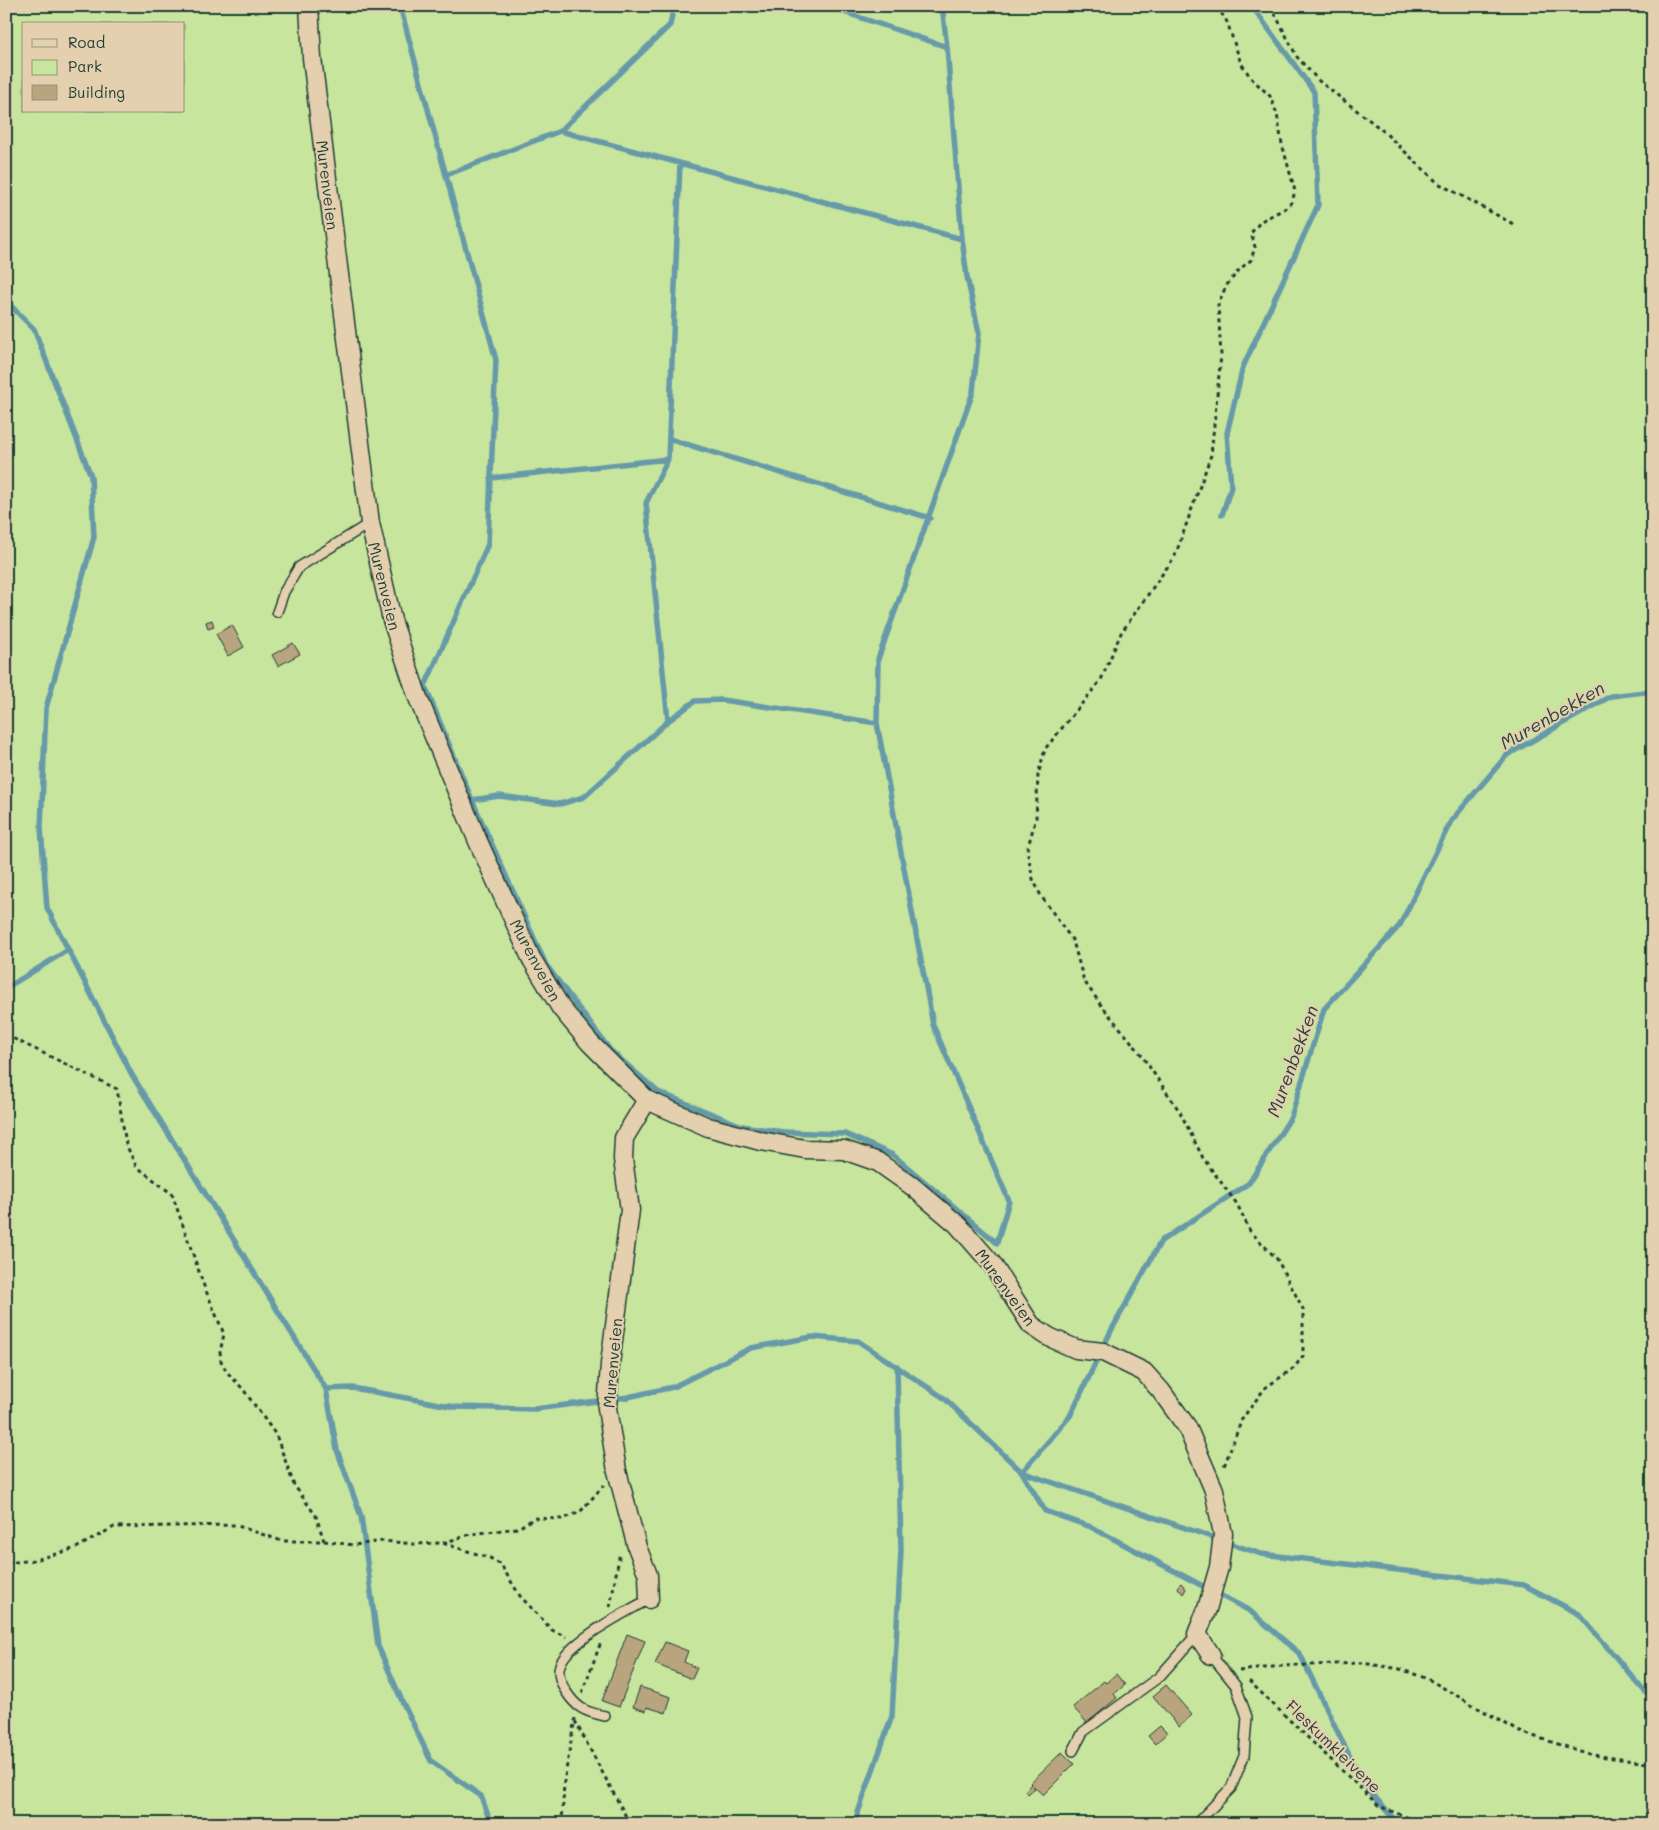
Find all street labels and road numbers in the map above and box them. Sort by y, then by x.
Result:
street label: Murenveien [312,139,344,231]
street label: Murenveien [364,540,406,632]
street label: Murenveien [506,915,566,1005]
street label: Murenveien [971,1244,1041,1330]
street label: Murenveien [598,1317,626,1409]
street label: Fleskumkleivene [1282,1695,1386,1797]

